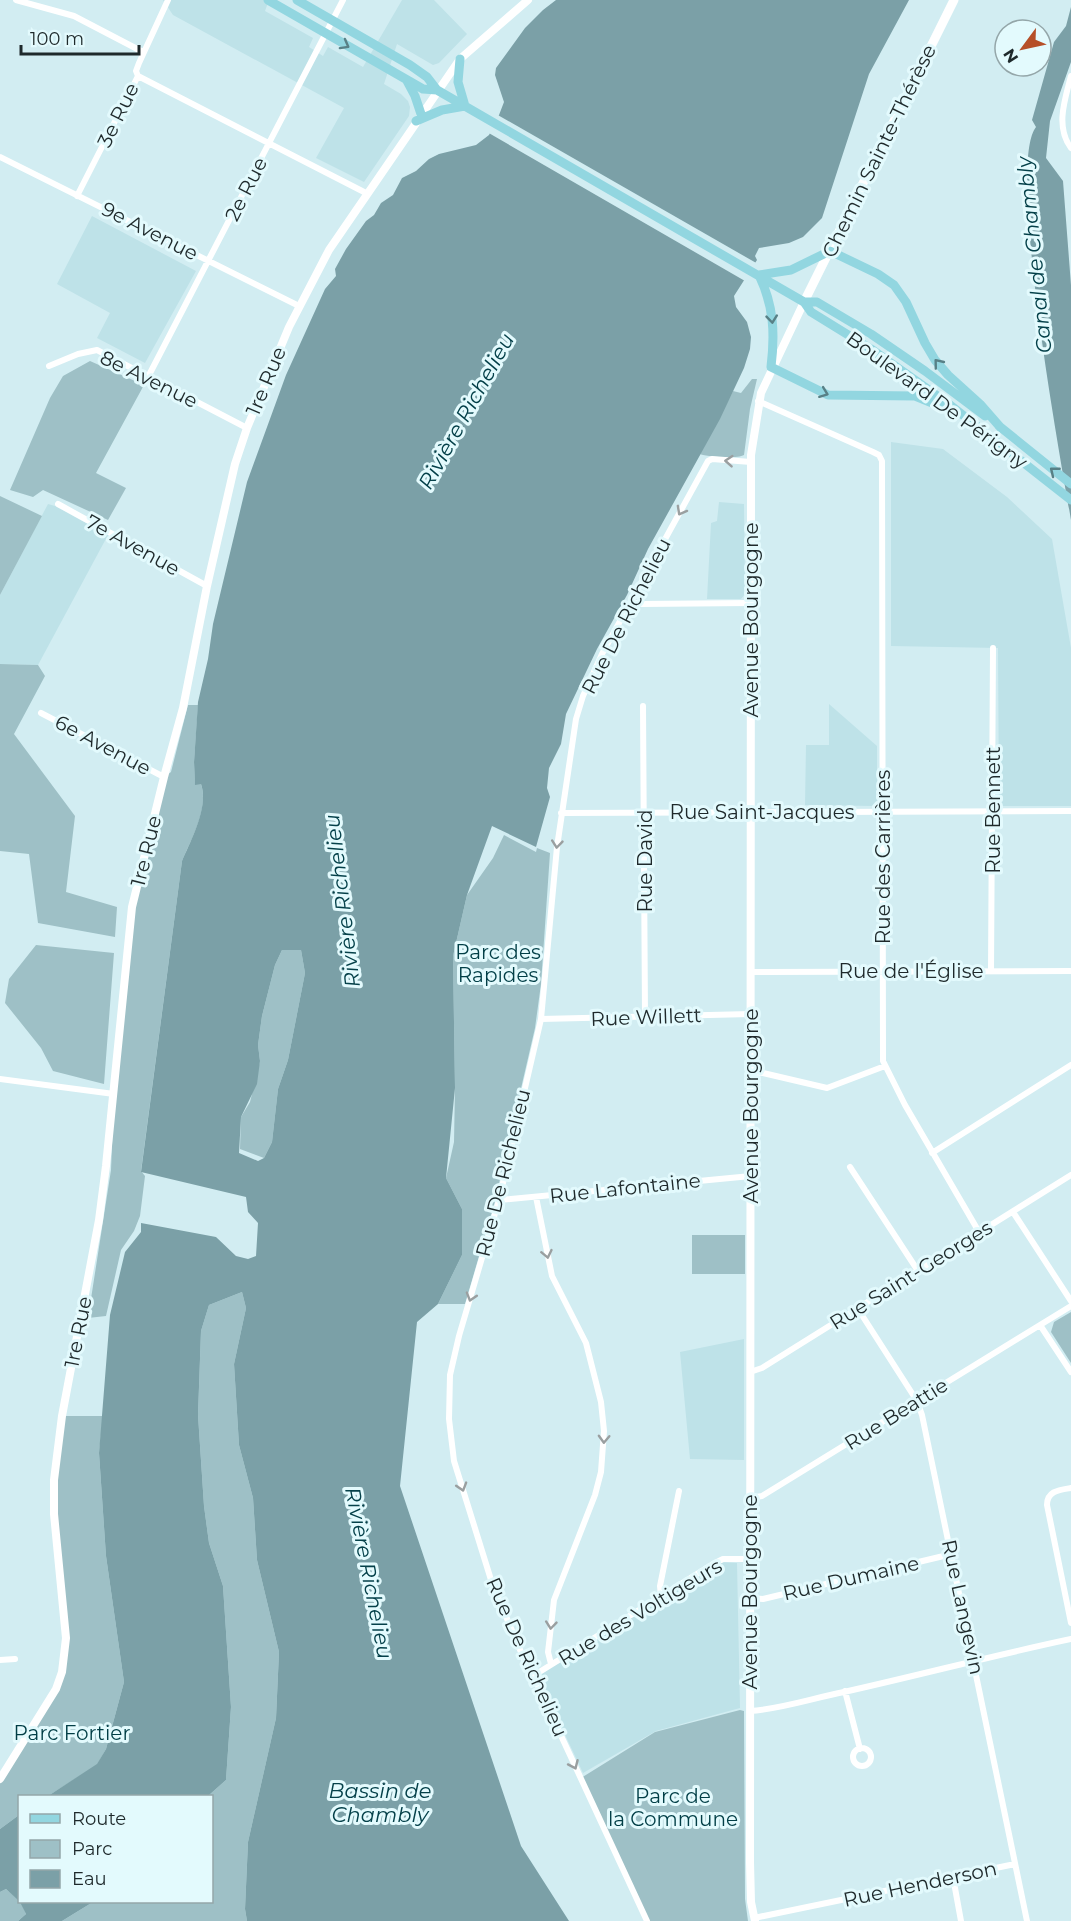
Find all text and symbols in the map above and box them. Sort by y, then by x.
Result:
scale bar [21,18,140,56]
north arrow [993,18,1053,78]
text: 100 m [30,28,84,50]
one-way arrow [339,38,349,49]
street label: Chemin Sainte-Thérèse [817,41,941,261]
text: N [999,45,1022,66]
street label: 3e Rue [92,79,144,151]
street label: 2e Rue [220,153,272,225]
water label: Canal de Chambly [1011,154,1057,355]
street label: 9e Avenue [98,196,202,266]
one-way arrow [766,314,778,323]
street label: Boulevard De Périgny [842,326,1032,474]
water label: Rivière Richelieu [413,329,519,493]
street label: 1re Rue [241,343,291,419]
street label: 8e Avenue [96,345,202,413]
one-way arrow [935,359,946,370]
one-way arrow [818,385,829,398]
one-way arrow [725,455,734,468]
one-way arrow [1050,467,1061,478]
one-way arrow [677,505,688,516]
street label: 7e Avenue [82,509,184,581]
street label: Avenue Bourgogne [739,522,763,718]
street label: Rue De Richelieu [576,534,676,698]
street label: 6e Avenue [51,710,155,780]
street label: Rue Bennett [981,746,1005,874]
street label: Rue des Carrières [871,770,895,944]
street label: Rue Saint-Jacques [669,800,855,824]
street label: Rue David [633,809,657,913]
street label: 1re Rue [126,813,166,889]
water label: Rivière Richelieu [319,813,365,989]
one-way arrow [551,840,564,849]
park label: Parc des Rapides [455,940,541,987]
street label: Rue de l'Église [838,959,984,983]
street label: Rue Willett [590,1003,702,1031]
street label: Avenue Bourgogne [739,1008,763,1204]
street label: Rue De Richelieu [471,1087,535,1259]
street label: Rue Lafontaine [548,1168,702,1208]
street label: Rue Saint-Georges [825,1215,997,1335]
one-way arrow [540,1249,553,1259]
one-way arrow [466,1291,478,1301]
street label: 1re Rue [59,1294,97,1370]
street label: Rue Beattie [840,1373,952,1455]
one-way arrow [597,1434,610,1443]
one-way arrow [455,1481,467,1492]
water label: Rivière Richelieu [340,1485,398,1661]
street label: Avenue Bourgogne [738,1494,762,1690]
street label: Rue Langevin [937,1537,989,1677]
street label: Rue Dumaine [780,1551,922,1605]
street label: Rue des Voltigeurs [554,1553,726,1670]
street label: Rue De Richelieu [481,1574,573,1740]
one-way arrow [545,1620,558,1629]
park label: Parc Fortier [14,1721,130,1745]
one-way arrow [567,1758,579,1769]
water label: Bassin de Chambly [329,1778,431,1827]
park label: Parc de la Commune [608,1784,738,1831]
legend [18,1795,213,1903]
text: Route [72,1808,126,1830]
text: Parc [72,1838,112,1860]
street label: Rue Henderson [841,1856,999,1912]
text: Eau [72,1868,107,1890]

